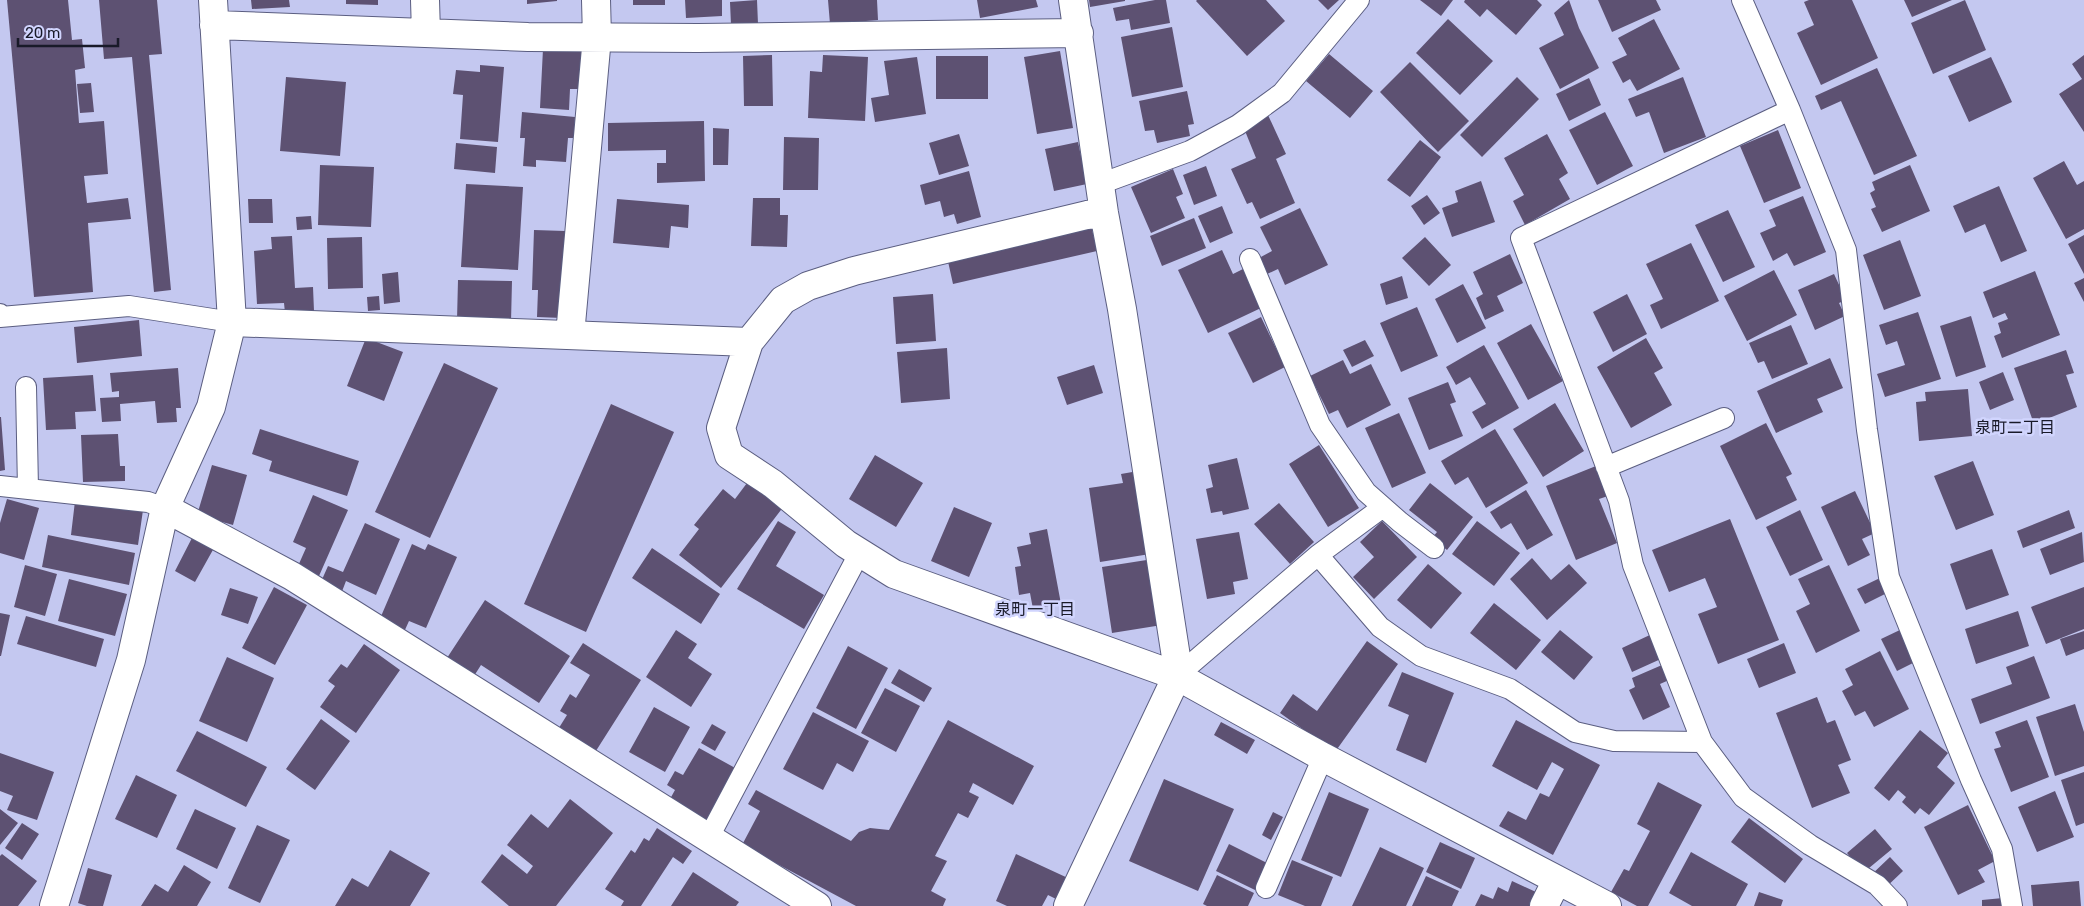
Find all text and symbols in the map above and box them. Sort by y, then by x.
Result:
scale bar [18,15,118,47]
text: 20 m [25,24,60,42]
district label: 泉町二丁目 [1975,418,2055,437]
district label: 泉町一丁目 [995,600,1075,619]

